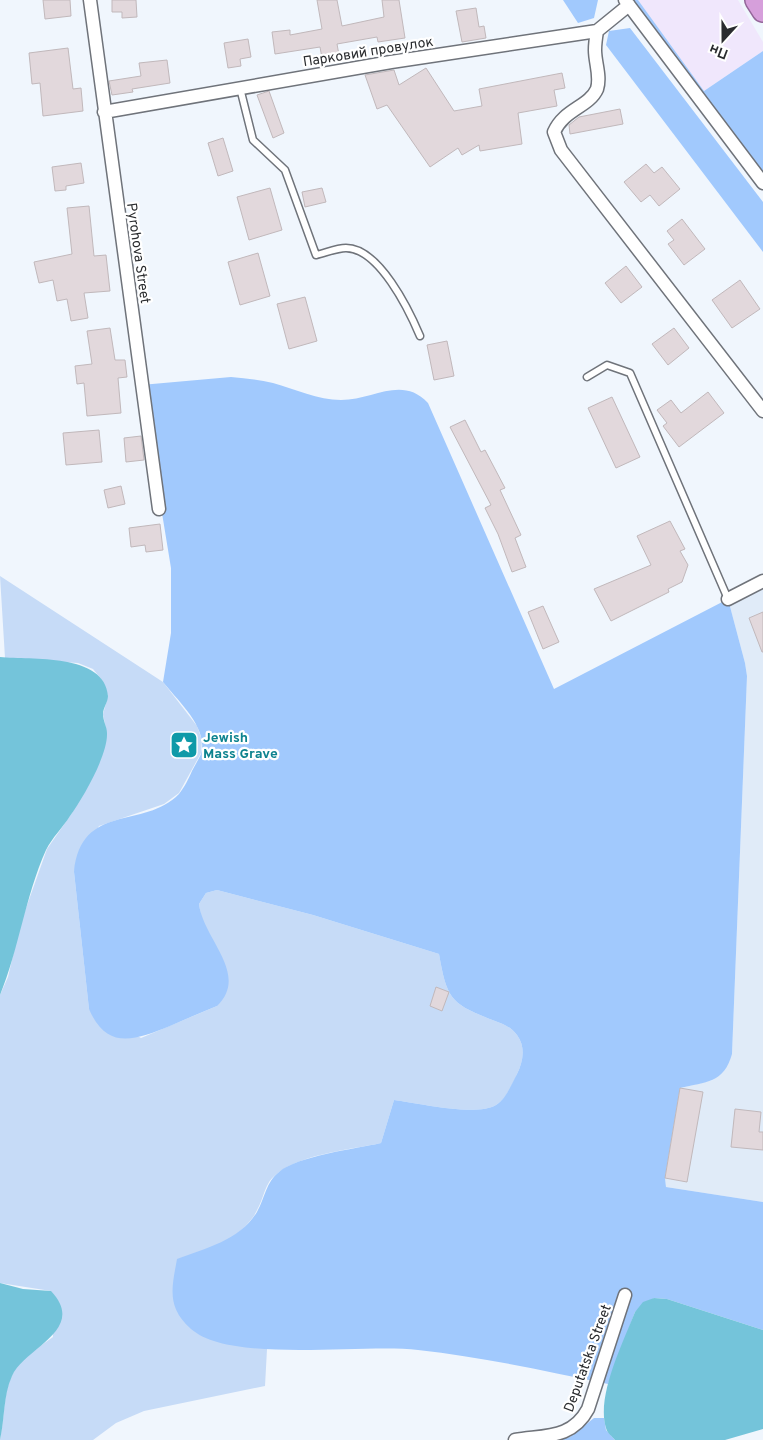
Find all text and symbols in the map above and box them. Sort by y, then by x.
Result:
north arrow [698,15,748,65]
street label: Парковий провулок [302,34,435,71]
text: Пн [707,39,731,62]
street label: Pyrohova Street [122,202,153,305]
place icon: Jewish Mass Grave [169,730,199,760]
place label: Jewish Mass Grave [203,730,278,763]
street label: Deputatska Street [561,1302,616,1415]

